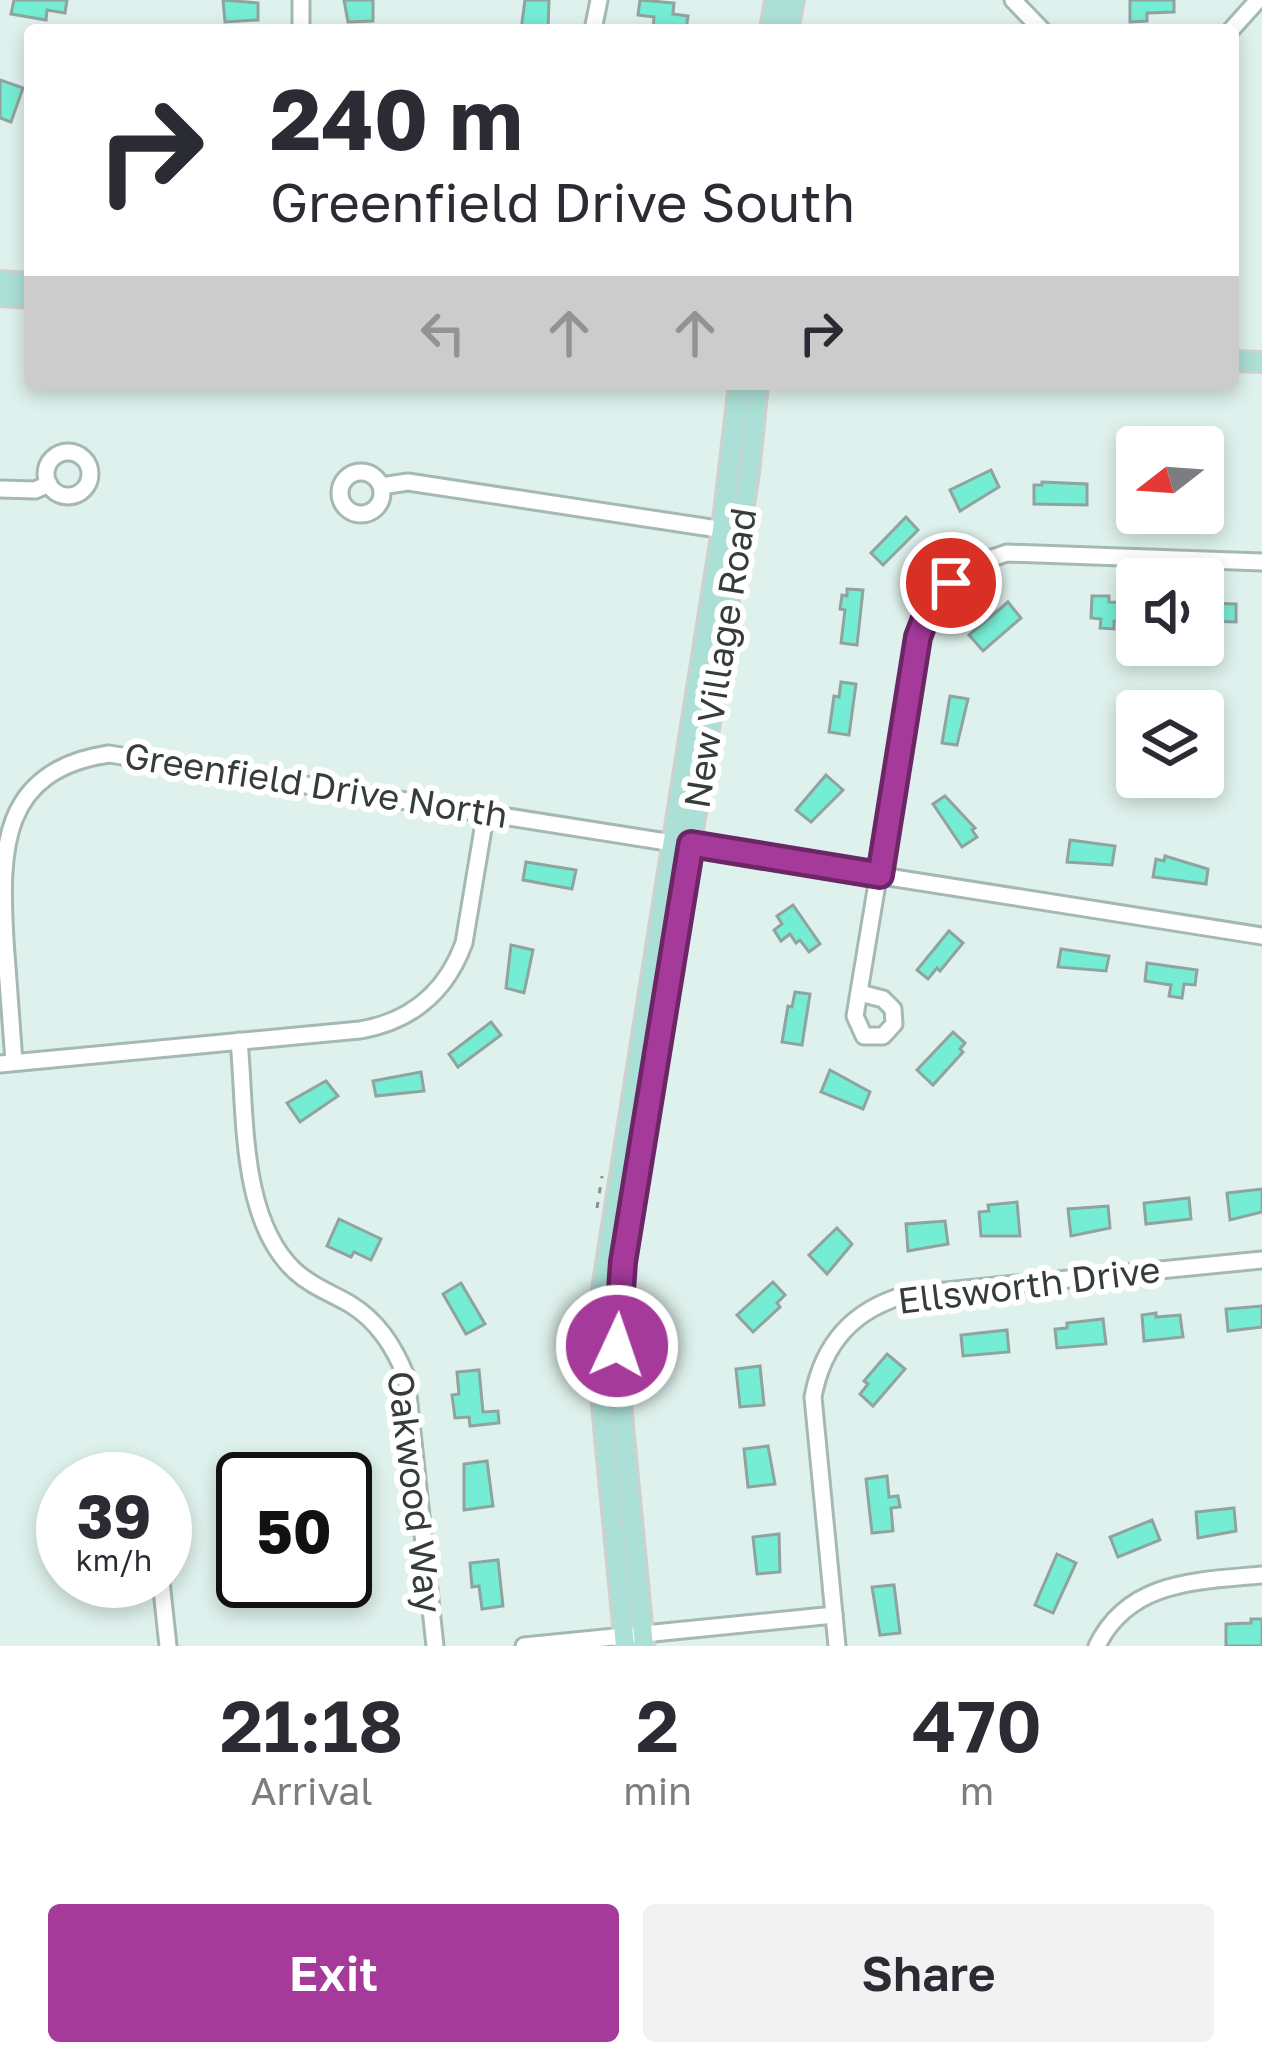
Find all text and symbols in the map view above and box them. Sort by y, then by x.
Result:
text: 240 m [270,68,523,168]
icon: right [72,72,228,228]
text: Greenfield Drive South [270,169,855,234]
icon: left [410,300,476,366]
icon: ahead [536,300,602,366]
icon: ahead [662,300,728,366]
icon: right [788,300,854,366]
north arrow [1116,426,1224,534]
map controls [1116,426,1224,798]
street label: New Village Road [675,505,764,811]
pin [900,532,1002,634]
icon: arrive [918,550,984,616]
button: sound [1116,558,1224,666]
button: layers [1116,690,1224,798]
street label: Greenfield Drive North [121,733,511,836]
street label: Ellsworth Drive [895,1247,1163,1322]
position arrow [554,1283,680,1409]
street label: Oakwood Way [379,1368,452,1616]
speed limit sign: 50 [216,1452,372,1608]
text: 39 [77,1479,151,1551]
text: km/h [76,1542,152,1578]
text: 21:18 [220,1681,403,1768]
text: 2 [636,1681,679,1768]
text: 470 [912,1681,1042,1768]
text: Arrival [250,1767,373,1814]
text: min [623,1767,692,1814]
text: m [960,1767,994,1814]
button: Exit [48,1904,619,2042]
button: Share [643,1904,1214,2042]

